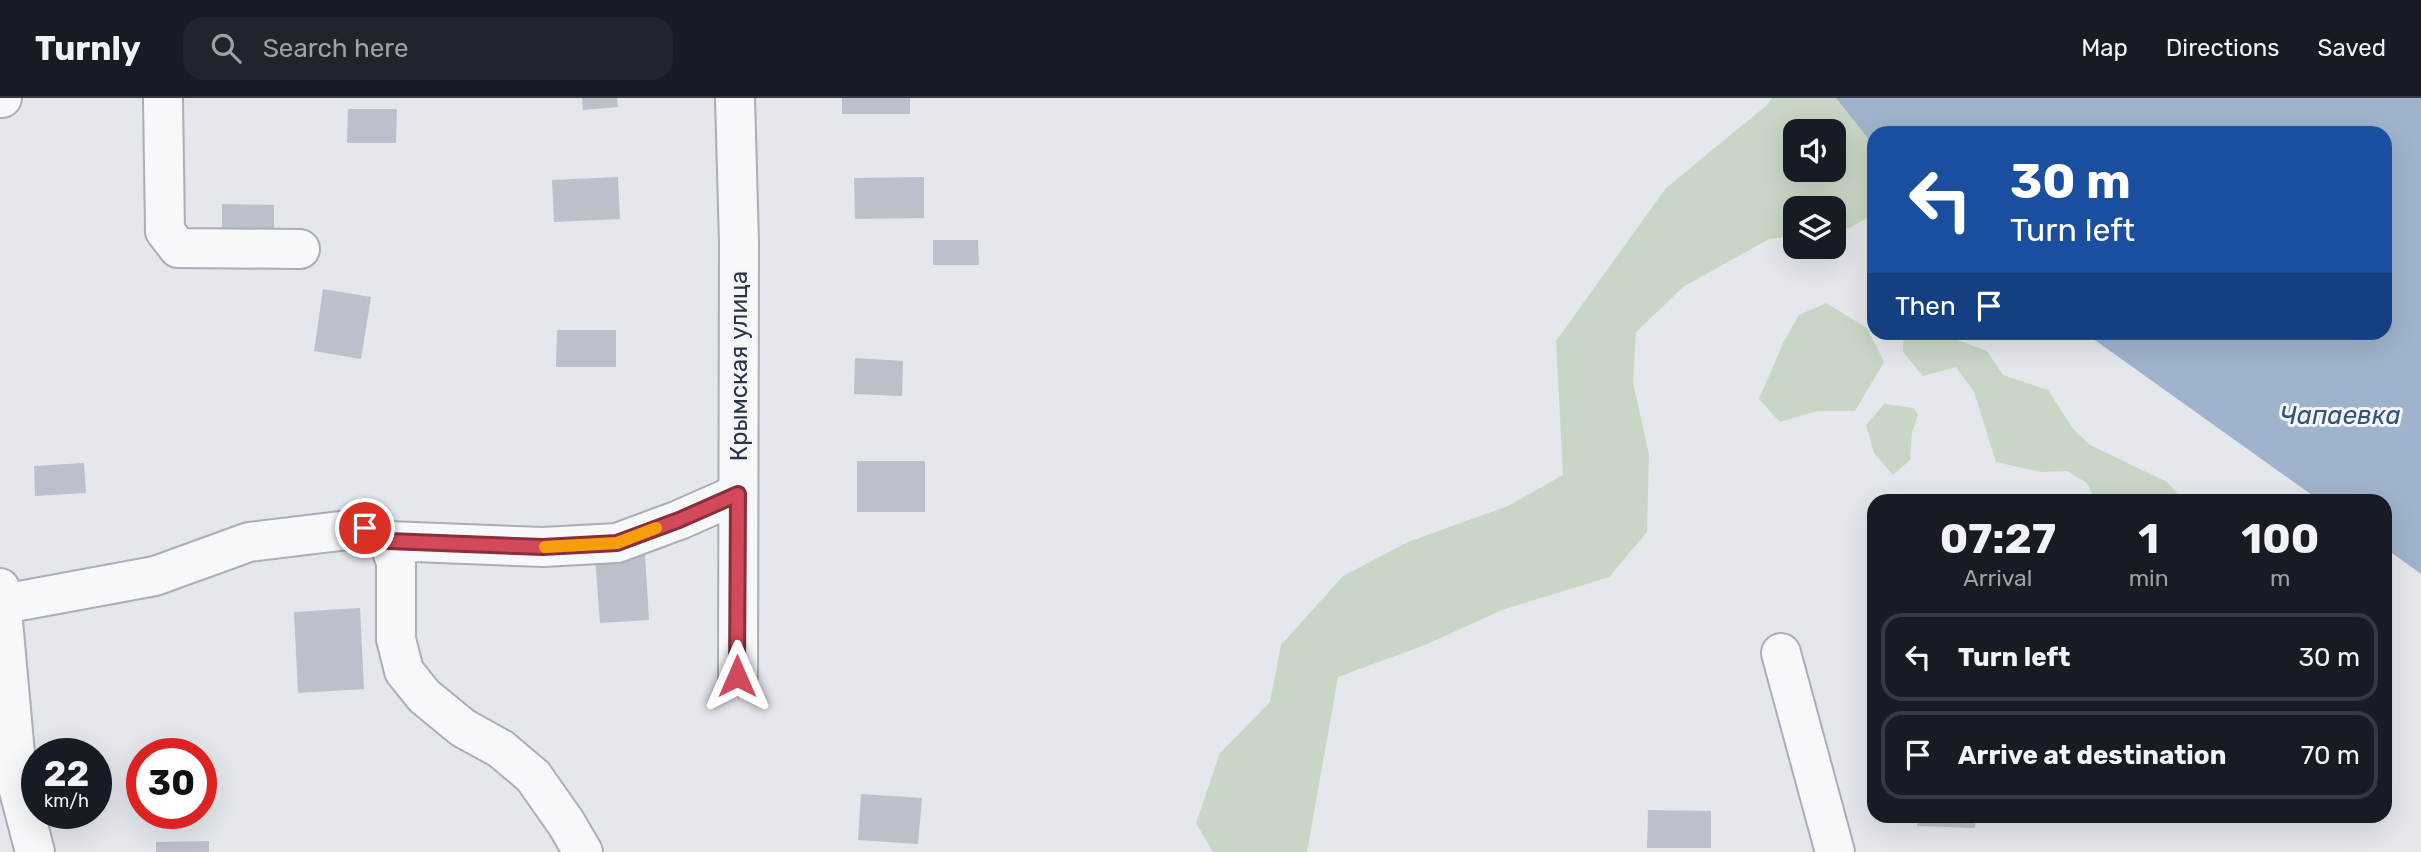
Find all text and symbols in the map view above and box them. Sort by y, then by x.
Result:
search box [183,17,673,80]
text: Turnly [35,29,141,68]
icon: search [207,29,245,67]
text: Search here [263,33,409,64]
text: Map [2081,34,2128,62]
text: Directions [2166,34,2279,62]
text: Saved [2317,34,2386,62]
map controls [1783,119,1846,259]
button: sound [1783,119,1846,182]
text: 30 m [2010,152,2131,210]
icon: left [1895,154,1986,245]
button: layers [1783,196,1846,259]
text: Turn left [2010,211,2135,249]
street label: Крымская улица [725,271,753,461]
icon: arrive [1970,287,2008,325]
text: Then [1895,291,1956,322]
water label: Чапаевка [2279,400,2401,431]
pin [335,498,395,558]
icon: arrive [346,509,384,547]
text: 07:27 [1940,514,2056,564]
text: 1 [2138,514,2159,564]
text: 100 [2241,514,2319,564]
text: Arrival [1963,564,2032,592]
text: min [2129,564,2169,592]
text: m [2270,564,2291,592]
icon: left [1899,638,1937,676]
position arrow [700,639,774,713]
text: Turn left [1958,642,2070,673]
text: 30 m [2298,642,2360,673]
icon: arrive [1899,736,1937,774]
speed limit sign: 30 [126,738,217,829]
text: Arrive at destination [1958,740,2226,771]
text: 70 m [2301,740,2360,771]
text: 22 [44,753,89,795]
text: km/h [44,790,89,812]

